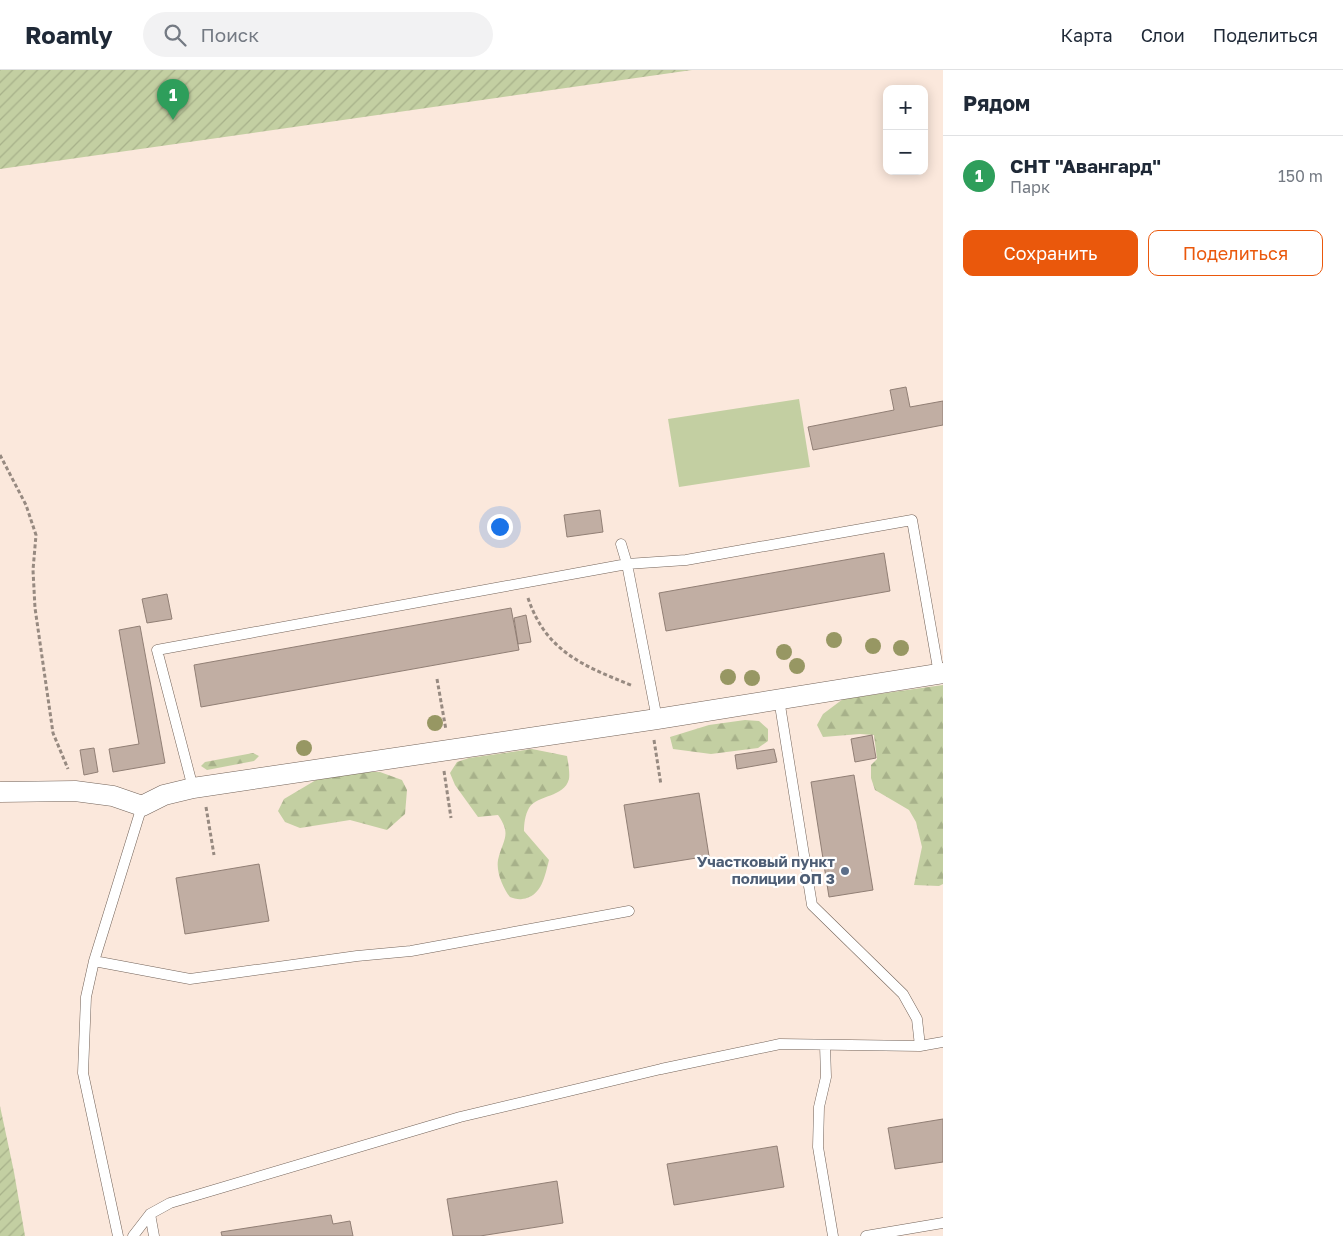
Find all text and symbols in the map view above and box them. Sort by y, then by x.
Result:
search box [143,12,493,57]
text: Roamly [25,20,113,49]
icon: search [161,21,189,49]
text: Поиск [201,23,259,46]
text: Карта [1061,24,1113,46]
text: Слои [1141,24,1185,46]
text: Поделиться [1213,24,1318,46]
pin: 1 [157,79,189,120]
map controls [883,85,928,175]
button: + [883,85,928,130]
text: Рядом [963,90,1030,116]
button: − [883,130,928,175]
text: СНТ "Авангард" [1010,154,1161,177]
text: 1 [975,166,983,186]
text: 150 m [1278,166,1323,186]
text: Парк [1010,177,1050,197]
button: Сохранить [963,230,1138,276]
button: Поделиться [1148,230,1323,276]
your location [487,514,513,540]
place label: Участковый пункт полиции ОП 3 [697,852,835,887]
marker: Участковый пункт полиции ОП 3 [839,865,851,877]

